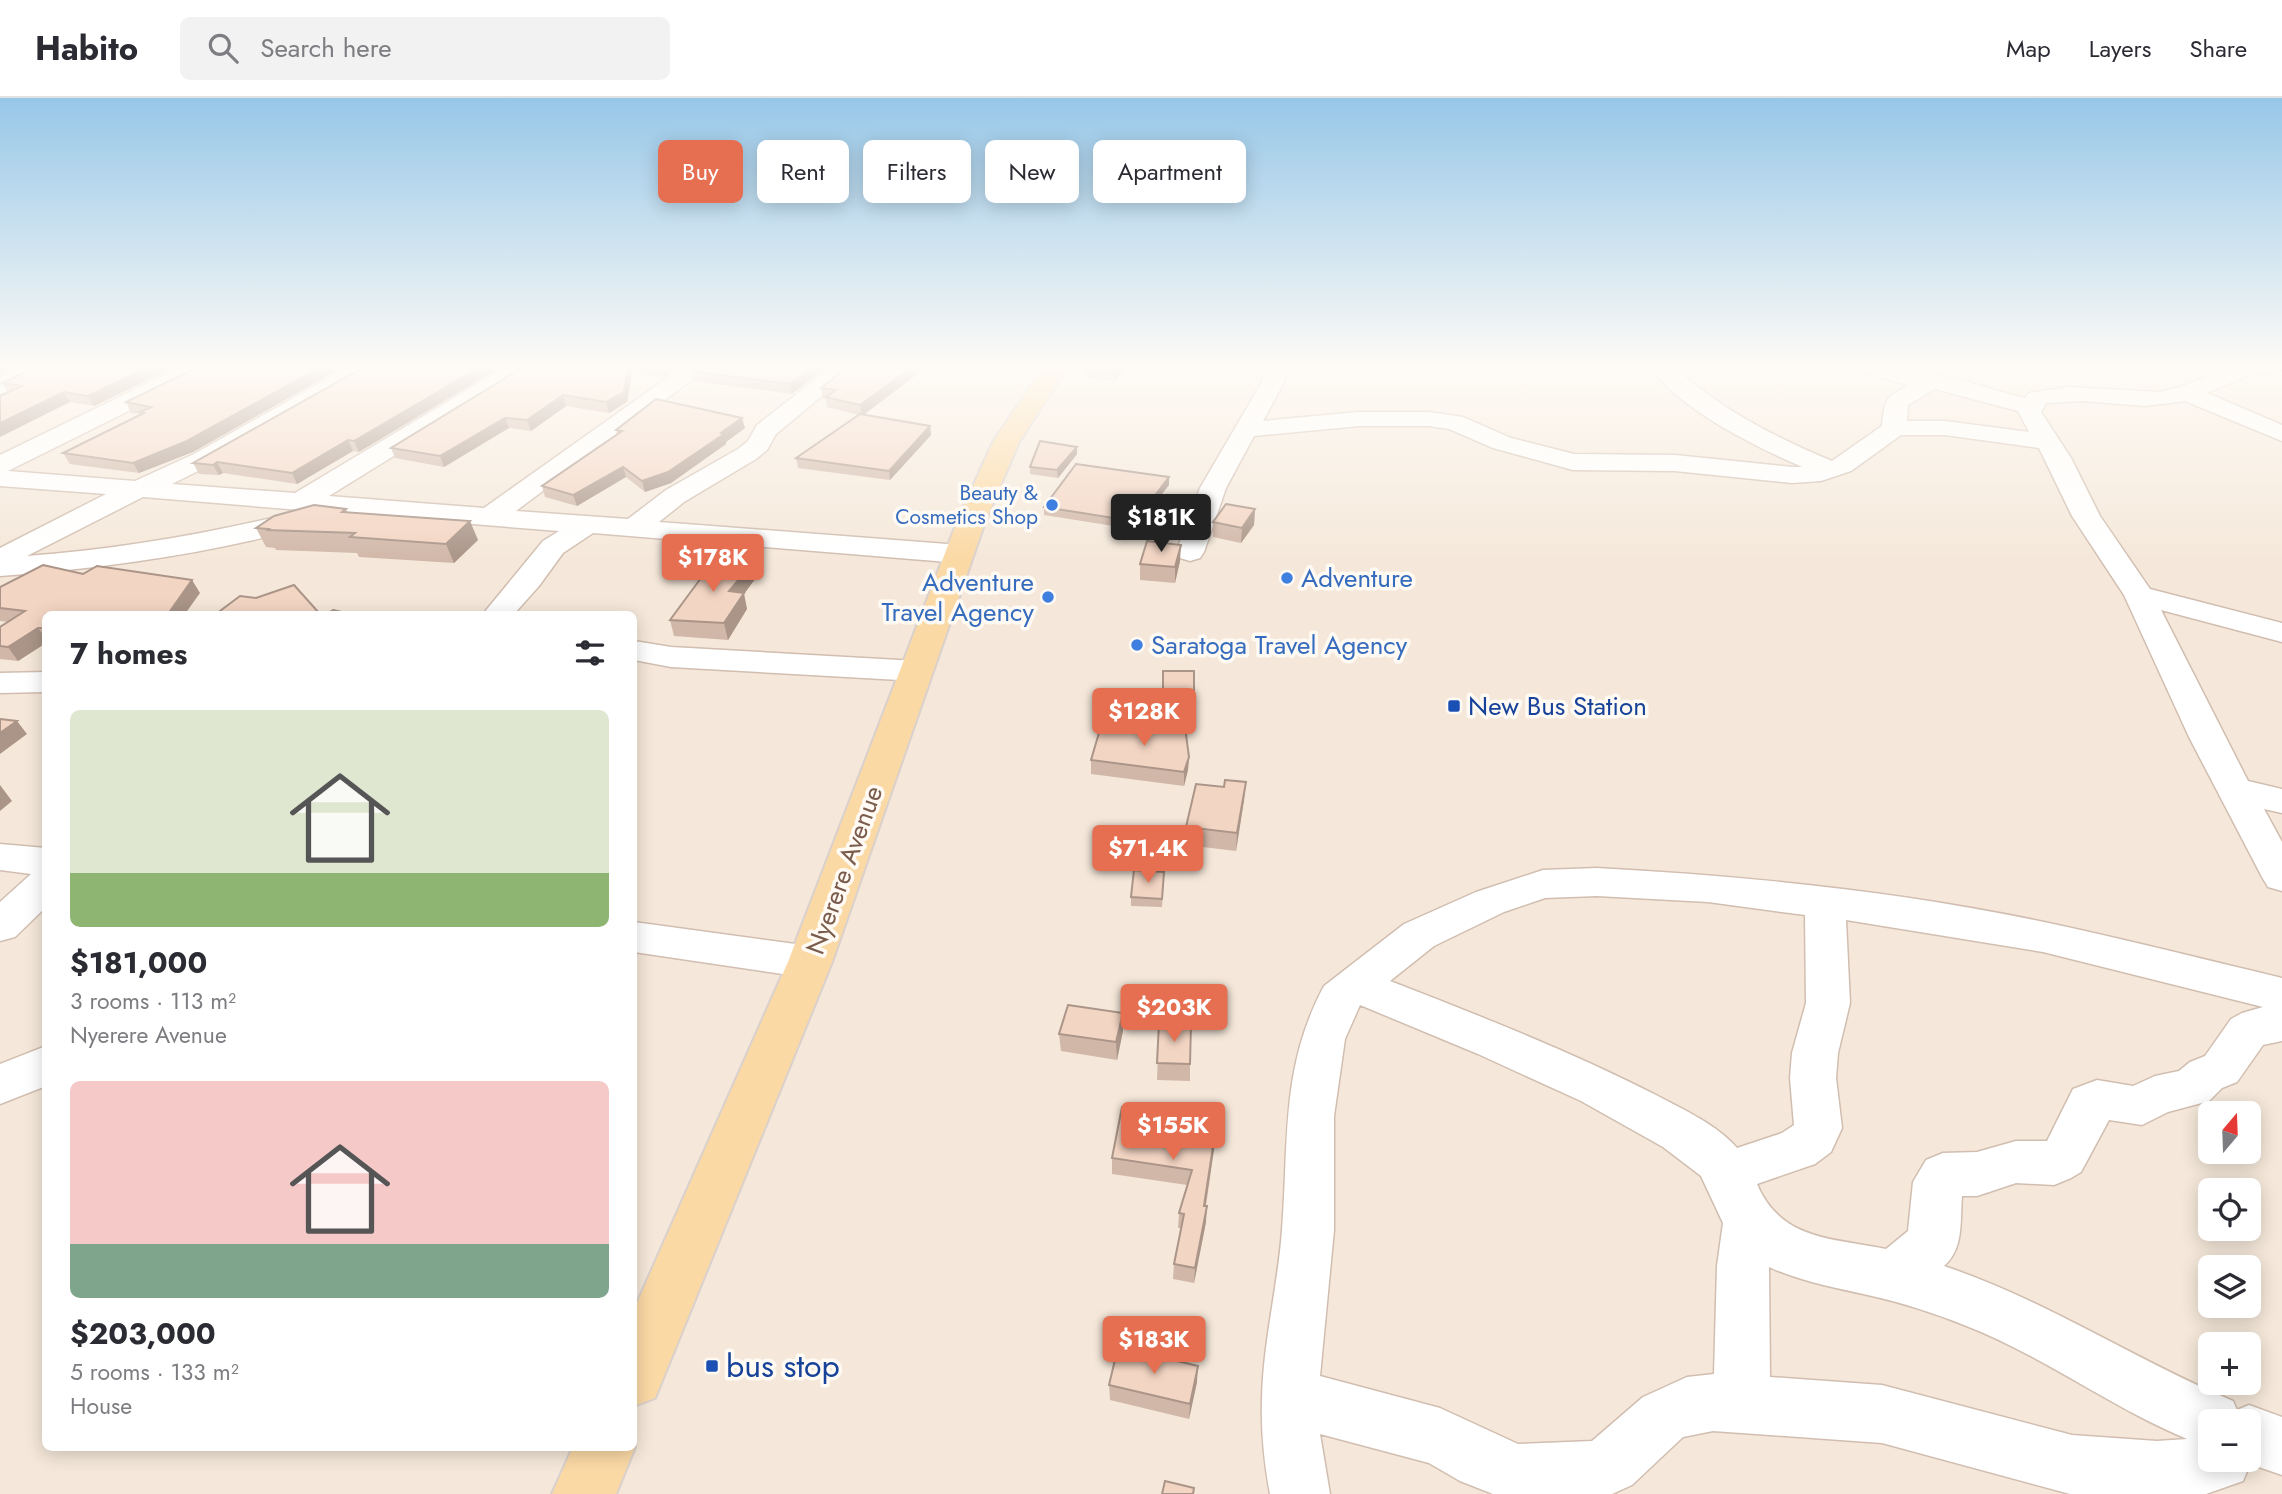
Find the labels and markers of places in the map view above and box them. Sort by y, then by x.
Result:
place label: Beauty & Cosmetics Shop [895,478,1038,532]
pin: $181K [1112,494,1210,554]
marker: Beauty & Cosmetics Shop [1044,497,1060,513]
pin: $178K [664,534,762,594]
place label: Adventure [1301,559,1413,597]
place label: Adventure Travel Agency [882,563,1035,631]
marker: Adventure [1279,570,1295,586]
marker: Adventure Travel Agency [1040,589,1056,605]
place label: Saratoga Travel Agency [1151,626,1408,664]
marker: Saratoga Travel Agency [1129,637,1145,653]
place label: New Bus Station [1468,687,1647,725]
pin: $128K [1095,688,1193,748]
marker: New Bus Station [1446,698,1462,714]
pin: $71.4K [1091,826,1205,885]
pin: $203K [1125,984,1223,1044]
pin: $155K [1124,1102,1222,1162]
pin: $183K [1105,1316,1203,1376]
place label: bus stop [726,1343,840,1389]
marker: bus stop [704,1358,720,1374]

